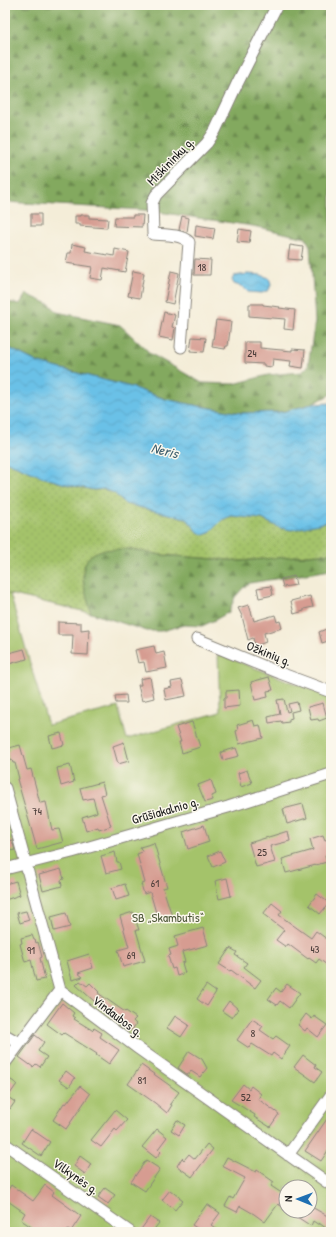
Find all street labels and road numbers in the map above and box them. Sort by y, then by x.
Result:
street label: Miškininkų g. [142,133,198,189]
street label: Ožkinių g. [244,636,294,670]
street label: Grūšiakalnio g. [129,792,201,828]
street label: Vindaubos g. [89,991,147,1041]
street label: Vilkynės g. [49,1154,103,1198]

